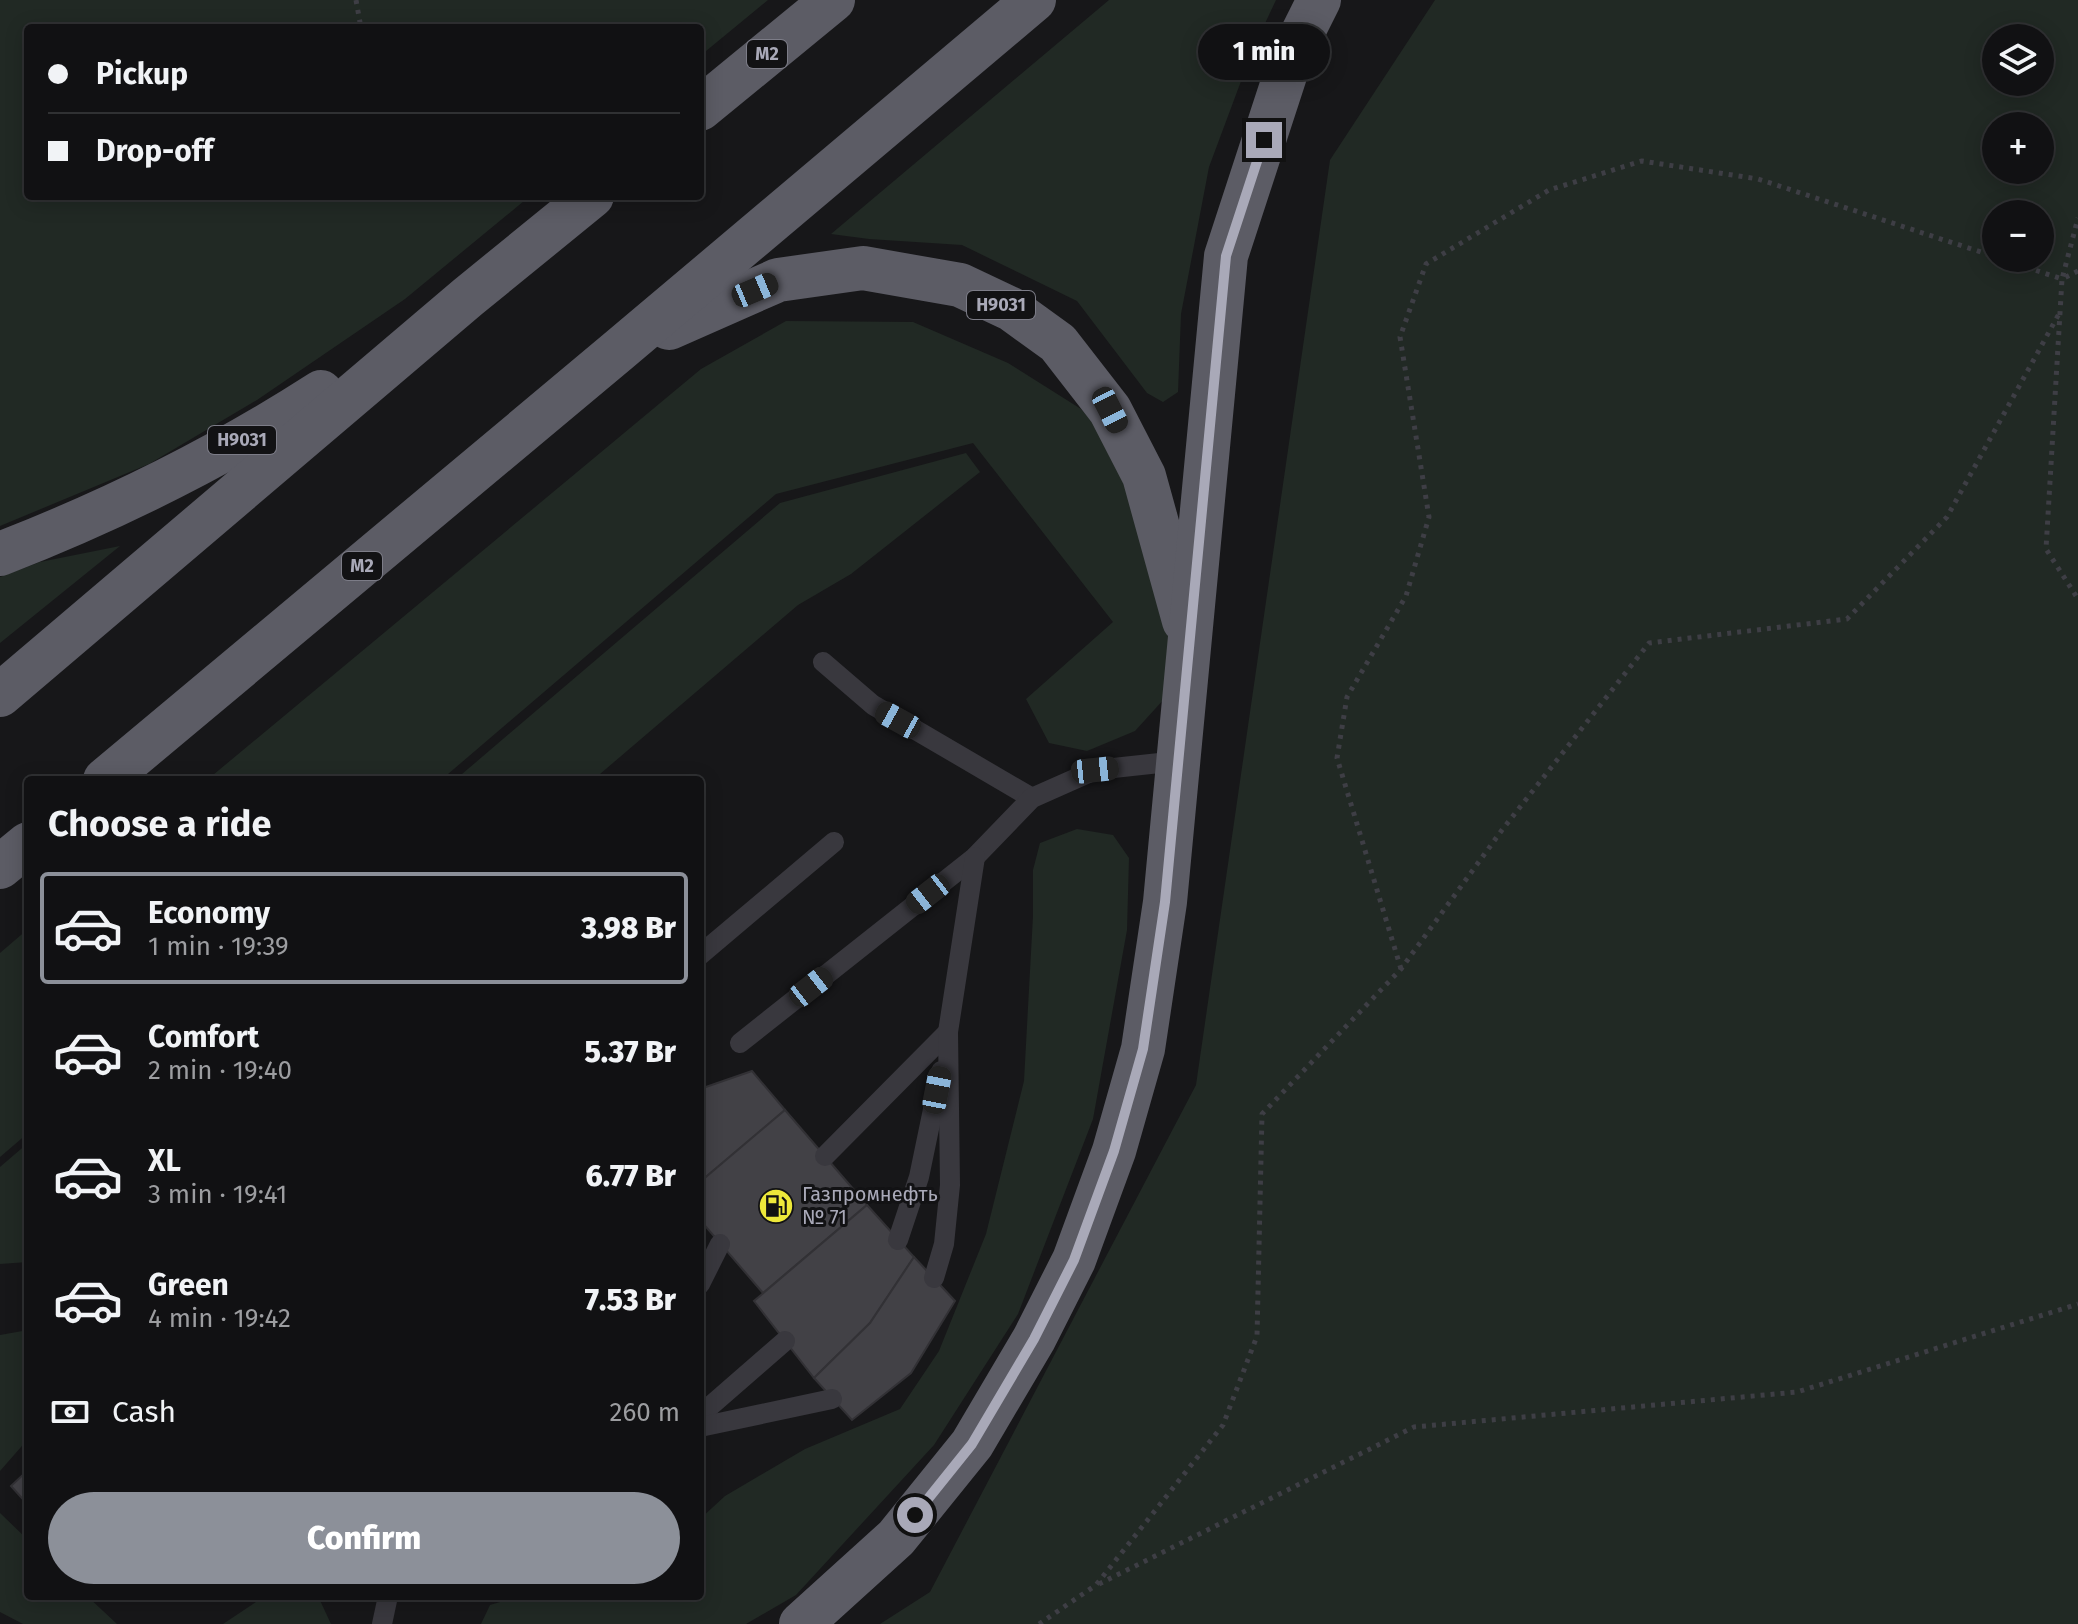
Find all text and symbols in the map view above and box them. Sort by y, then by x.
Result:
callout: 1 min [1198,24,1330,80]
map controls [1982,24,2054,272]
button: layers [1982,24,2054,96]
text: 1 min [1233,36,1295,67]
road number: М2 [747,40,787,68]
text: Pickup [96,56,188,92]
button: + [1982,112,2054,184]
route end [1246,122,1282,158]
text: Drop-off [96,133,213,169]
button: − [1982,200,2054,272]
car [728,270,782,310]
road number: Н9031 [967,291,1035,319]
car [1088,383,1132,437]
road number: Н9031 [208,426,276,454]
road number: М2 [342,552,382,580]
car [871,698,925,742]
car [1070,756,1120,784]
text: Choose a ride [48,802,271,846]
car [902,870,954,918]
icon: car [52,892,124,964]
text: Economy [148,895,270,931]
text: 3.98 Br [581,910,676,946]
text: 1 min · 19:39 [148,931,289,962]
car [785,963,837,1011]
icon: car [52,1016,124,1088]
text: Comfort [148,1019,259,1055]
text: 5.37 Br [584,1034,676,1070]
text: 2 min · 19:40 [148,1055,292,1086]
car [921,1064,953,1116]
icon: car [52,1140,124,1212]
text: XL [148,1143,181,1179]
text: 6.77 Br [586,1158,676,1194]
text: 3 min · 19:41 [148,1179,287,1210]
place label: Газпромнефть № 71 [802,1182,938,1229]
fuel station icon: Газпромнефть № 71 [757,1187,795,1225]
icon: car [52,1264,124,1336]
text: Green [148,1267,229,1303]
text: 7.53 Br [585,1282,676,1318]
text: 4 min · 19:42 [148,1303,291,1334]
icon: cash [48,1390,92,1434]
text: Cash [112,1394,176,1430]
text: 260 m [610,1397,680,1428]
button: Confirm [48,1492,680,1584]
route start [897,1497,933,1533]

